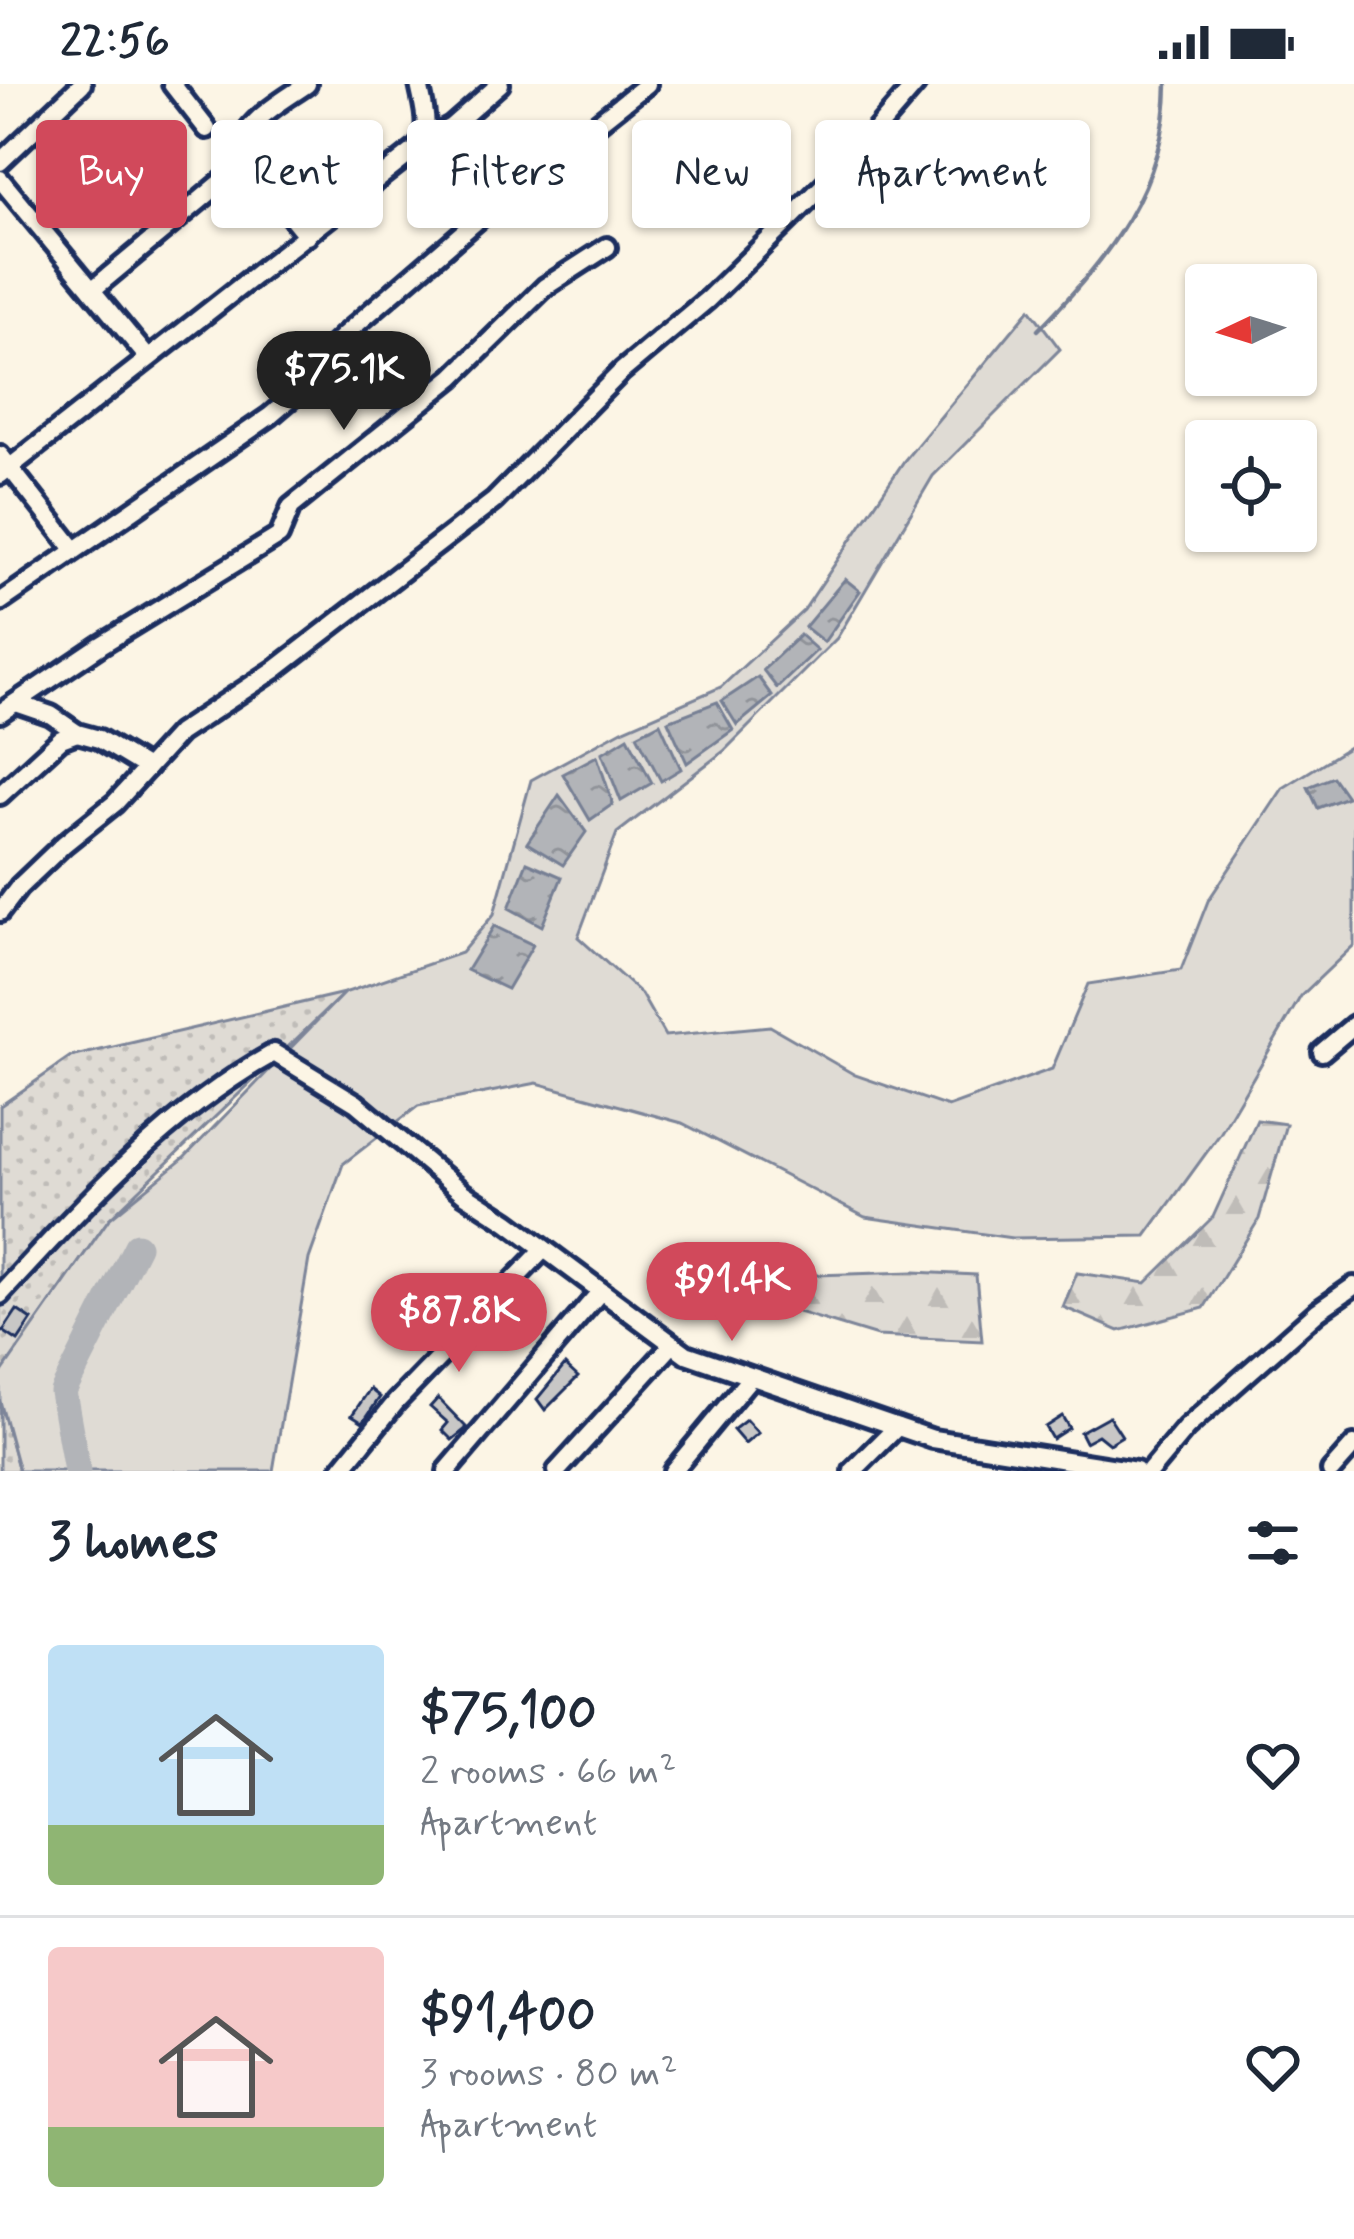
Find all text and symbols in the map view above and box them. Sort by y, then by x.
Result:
text: 22:56 [60,13,170,72]
chip: Buy [36,120,187,228]
chip: Rent [211,120,383,228]
chip: Filters [407,120,608,228]
chip: New [632,120,791,228]
chip: Apartment [815,120,1090,228]
north arrow [1185,264,1317,396]
map controls [1185,264,1317,552]
pin: $75.1K [246,331,442,433]
text: $75.1K [284,344,404,395]
button: locate [1185,420,1317,552]
pin: $91.4K [634,1242,830,1344]
text: $91.4K [673,1255,791,1306]
pin: $87.8K [361,1273,557,1375]
text: $87.8K [398,1286,520,1337]
text: 3 homes [48,1510,218,1576]
icon: filters [1240,1510,1306,1576]
text: $75,100 [420,1681,597,1747]
icon: home [144,1693,288,1837]
icon: heart [1240,1732,1306,1798]
text: 2 rooms · 66 m² [420,1747,676,1798]
text: Apartment [420,1798,597,1849]
text: $91,400 [420,1983,596,2049]
icon: home [144,1995,288,2139]
icon: heart [1240,2034,1306,2100]
text: 3 rooms · 80 m² [420,2049,678,2100]
text: Apartment [420,2100,597,2151]

